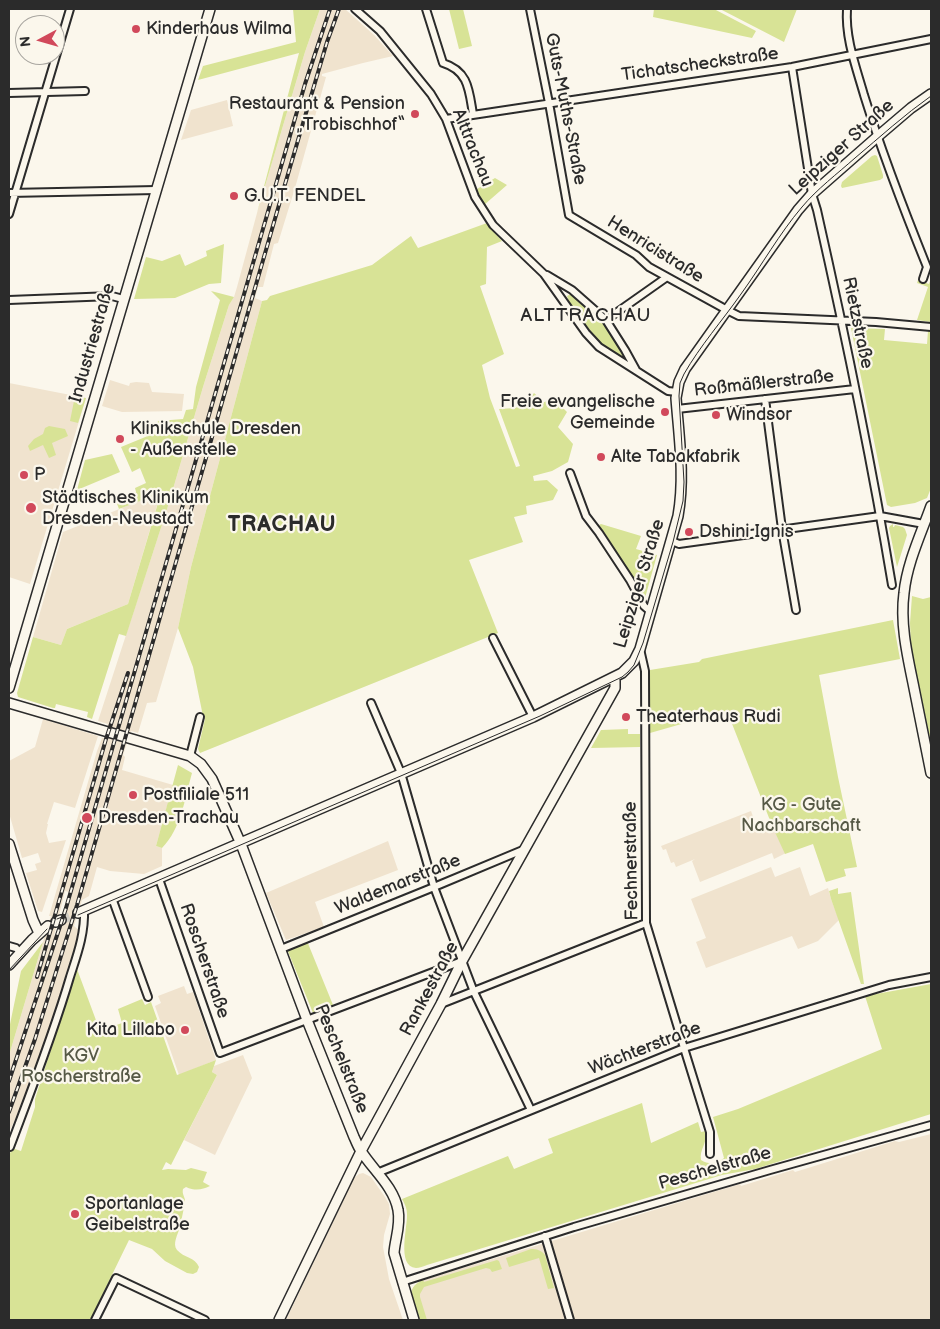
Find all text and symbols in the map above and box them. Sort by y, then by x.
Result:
north arrow [15,15,65,65]
place label: Kinderhaus Wilma [146,18,292,40]
marker: Kinderhaus Wilma [130,23,142,35]
street label: Guts-Muths-Straße [540,31,590,187]
text: N [17,35,35,48]
street label: Tichatscheckstraße [620,43,780,87]
place label: Restaurant & Pension „Trobischhof“ [229,93,405,136]
street label: Leipziger Straße [785,95,899,201]
street label: Alttrachau [447,106,497,190]
marker: Restaurant & Pension „Trobischhof“ [409,108,421,120]
place label: G.U.T. FENDEL [244,185,365,207]
marker: G.U.T. FENDEL [228,190,240,202]
street label: Henricistraße [603,212,707,288]
street label: Rietzstraße [837,275,877,371]
street label: Industriestraße [66,281,120,405]
district label: ALTTRACHAU [519,305,653,327]
street label: Roßmäßlerstraße [693,366,835,402]
place label: Freie evangelische Gemeinde [500,391,655,434]
place label: Windsor [726,404,792,426]
marker: Freie evangelische Gemeinde [659,406,671,418]
marker: Windsor [710,409,722,421]
place label: Klinikschule Dresden - Außenstelle [130,418,301,460]
marker: Klinikschule Dresden - Außenstelle [114,433,126,445]
place label: Alte Tabakfabrik [611,446,740,468]
marker: Alte Tabakfabrik [595,451,607,463]
place label: P [34,464,45,486]
marker: P [18,469,30,481]
place label: Städtisches Klinikum Dresden-Neustadt [42,487,209,530]
marker: Städtisches Klinikum Dresden-Neustadt [24,501,38,515]
district label: TRACHAU [227,512,337,538]
street label: Leipziger Straße [610,517,670,651]
place label: Dshini Ignis [699,521,794,543]
marker: Dshini Ignis [683,526,695,538]
place label: Theaterhaus Rudi [636,706,781,728]
marker: Theaterhaus Rudi [620,711,632,723]
place label: Postfiliale 511 [143,784,249,806]
marker: Postfiliale 511 [127,789,139,801]
park label: KG - Gute Nachbarschaft [741,794,861,836]
street label: Fechnerstraße [620,801,644,921]
place label: Dresden-Trachau [98,807,239,829]
marker: Dresden-Trachau [80,811,94,825]
street label: Waldemarstraße [332,850,464,920]
street label: Roscherstraße [174,901,234,1021]
street label: Rankestraße [396,938,464,1040]
street label: Peschelstraße [309,1001,373,1117]
street label: Wächterstraße [586,1018,704,1080]
place label: Kita Lillabo [86,1019,175,1041]
marker: Kita Lillabo [179,1024,191,1036]
park label: KGV Roscherstraße [21,1045,141,1088]
street label: Peschelstraße [656,1143,774,1195]
place label: Sportanlage Geibelstraße [85,1193,190,1236]
marker: Sportanlage Geibelstraße [69,1208,81,1220]

